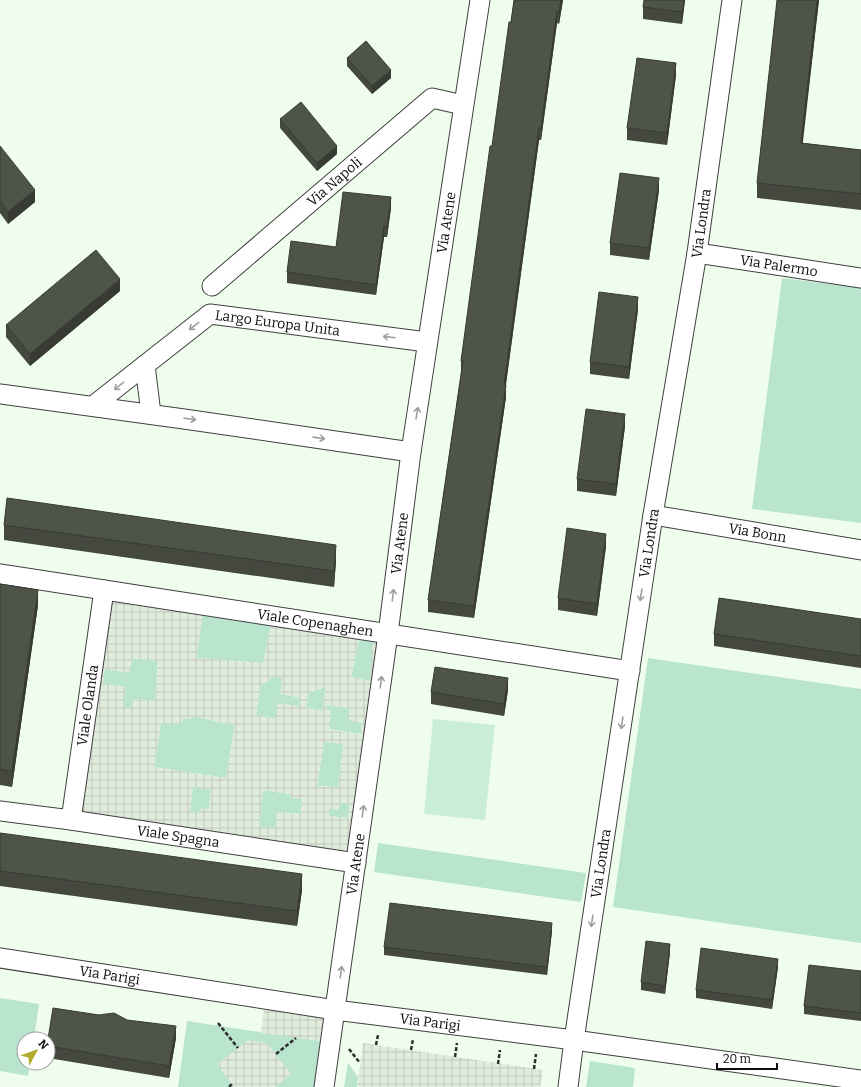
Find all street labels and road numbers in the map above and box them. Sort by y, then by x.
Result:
street label: Via Napoli [304,153,365,210]
street label: Via Londra [688,187,714,259]
street label: Via Atene [433,191,459,255]
street label: Via Palermo [739,251,819,280]
street label: Largo Europa Unita [214,306,341,339]
street label: Via Londra [635,507,663,579]
street label: Via Atene [387,511,412,575]
street label: Via Bonn [727,519,788,546]
street label: Viale Copenaghen [256,605,375,640]
street label: Viale Olanda [73,663,102,747]
street label: Viale Spagna [136,822,221,851]
street label: Via Londra [587,827,614,899]
street label: Via Atene [343,832,368,896]
street label: Via Parigi [78,962,141,988]
street label: Via Parigi [399,1010,462,1034]

